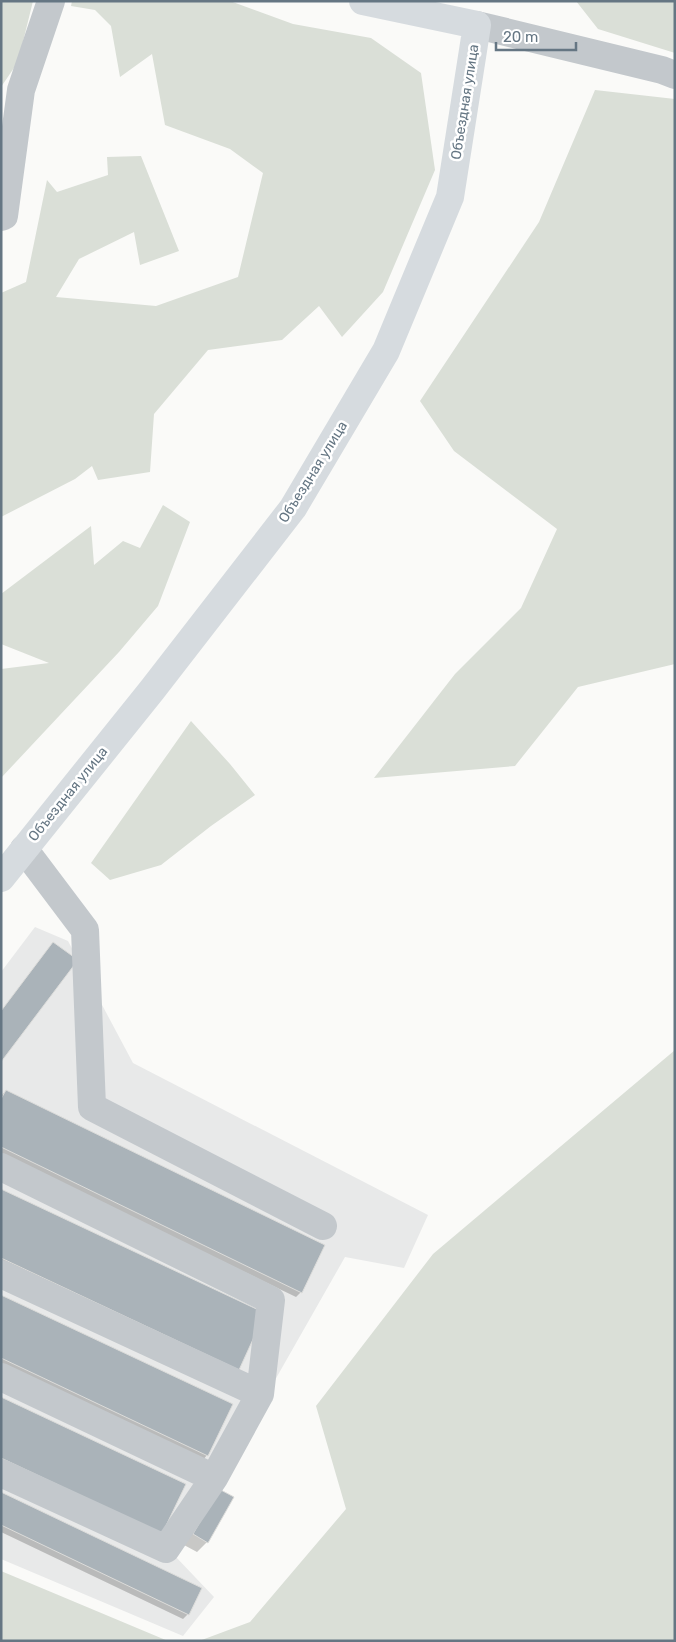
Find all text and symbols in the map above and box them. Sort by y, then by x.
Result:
scale bar [496,20,576,52]
text: 20 m [503,28,538,46]
street label: Объездная улица [447,43,483,161]
street label: Объездная улица [275,418,351,526]
street label: Объездная улица [25,743,111,845]

